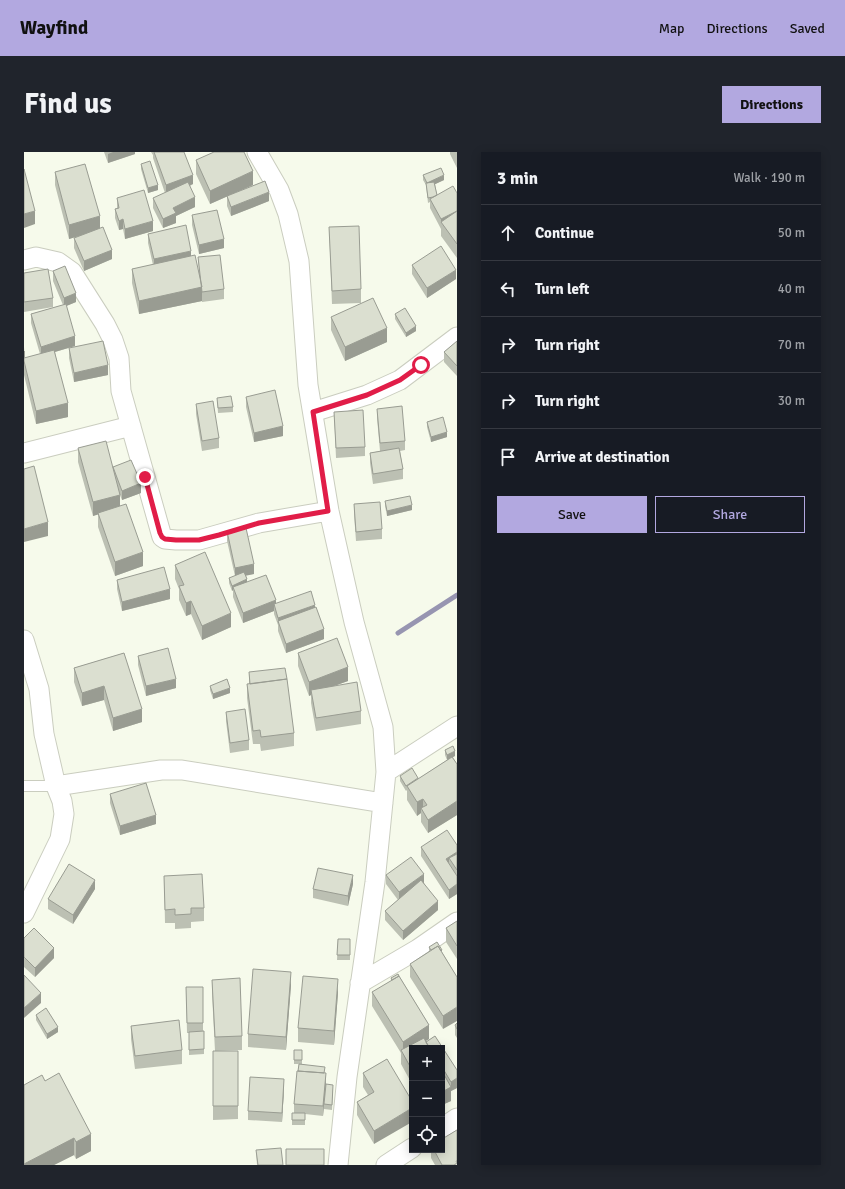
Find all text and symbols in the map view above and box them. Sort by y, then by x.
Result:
text: Wayfind [20,16,88,40]
text: Map [659,20,685,37]
text: Directions [707,20,768,37]
text: Saved [790,20,825,37]
button: Directions [722,86,821,123]
text: Find us [24,87,112,121]
text: 3 min [497,168,538,189]
text: Walk · 190 m [734,170,805,186]
icon: ahead [497,222,519,244]
text: Continue [535,224,594,242]
text: 50 m [778,225,805,241]
icon: left [497,278,519,300]
text: Turn left [535,280,589,298]
text: 40 m [778,281,805,297]
icon: right [497,334,519,356]
text: Turn right [535,336,600,354]
text: 70 m [778,337,805,353]
route start [412,356,430,374]
icon: right [497,390,519,412]
text: Turn right [535,392,600,410]
text: 30 m [778,393,805,409]
icon: arrive [497,446,519,468]
text: Arrive at destination [535,448,670,466]
route end [136,468,154,486]
button: Save [497,496,647,533]
button: Share [655,496,805,533]
map controls [409,1045,445,1153]
button: + [409,1045,445,1081]
button: − [409,1081,445,1117]
button: locate [409,1117,445,1153]

